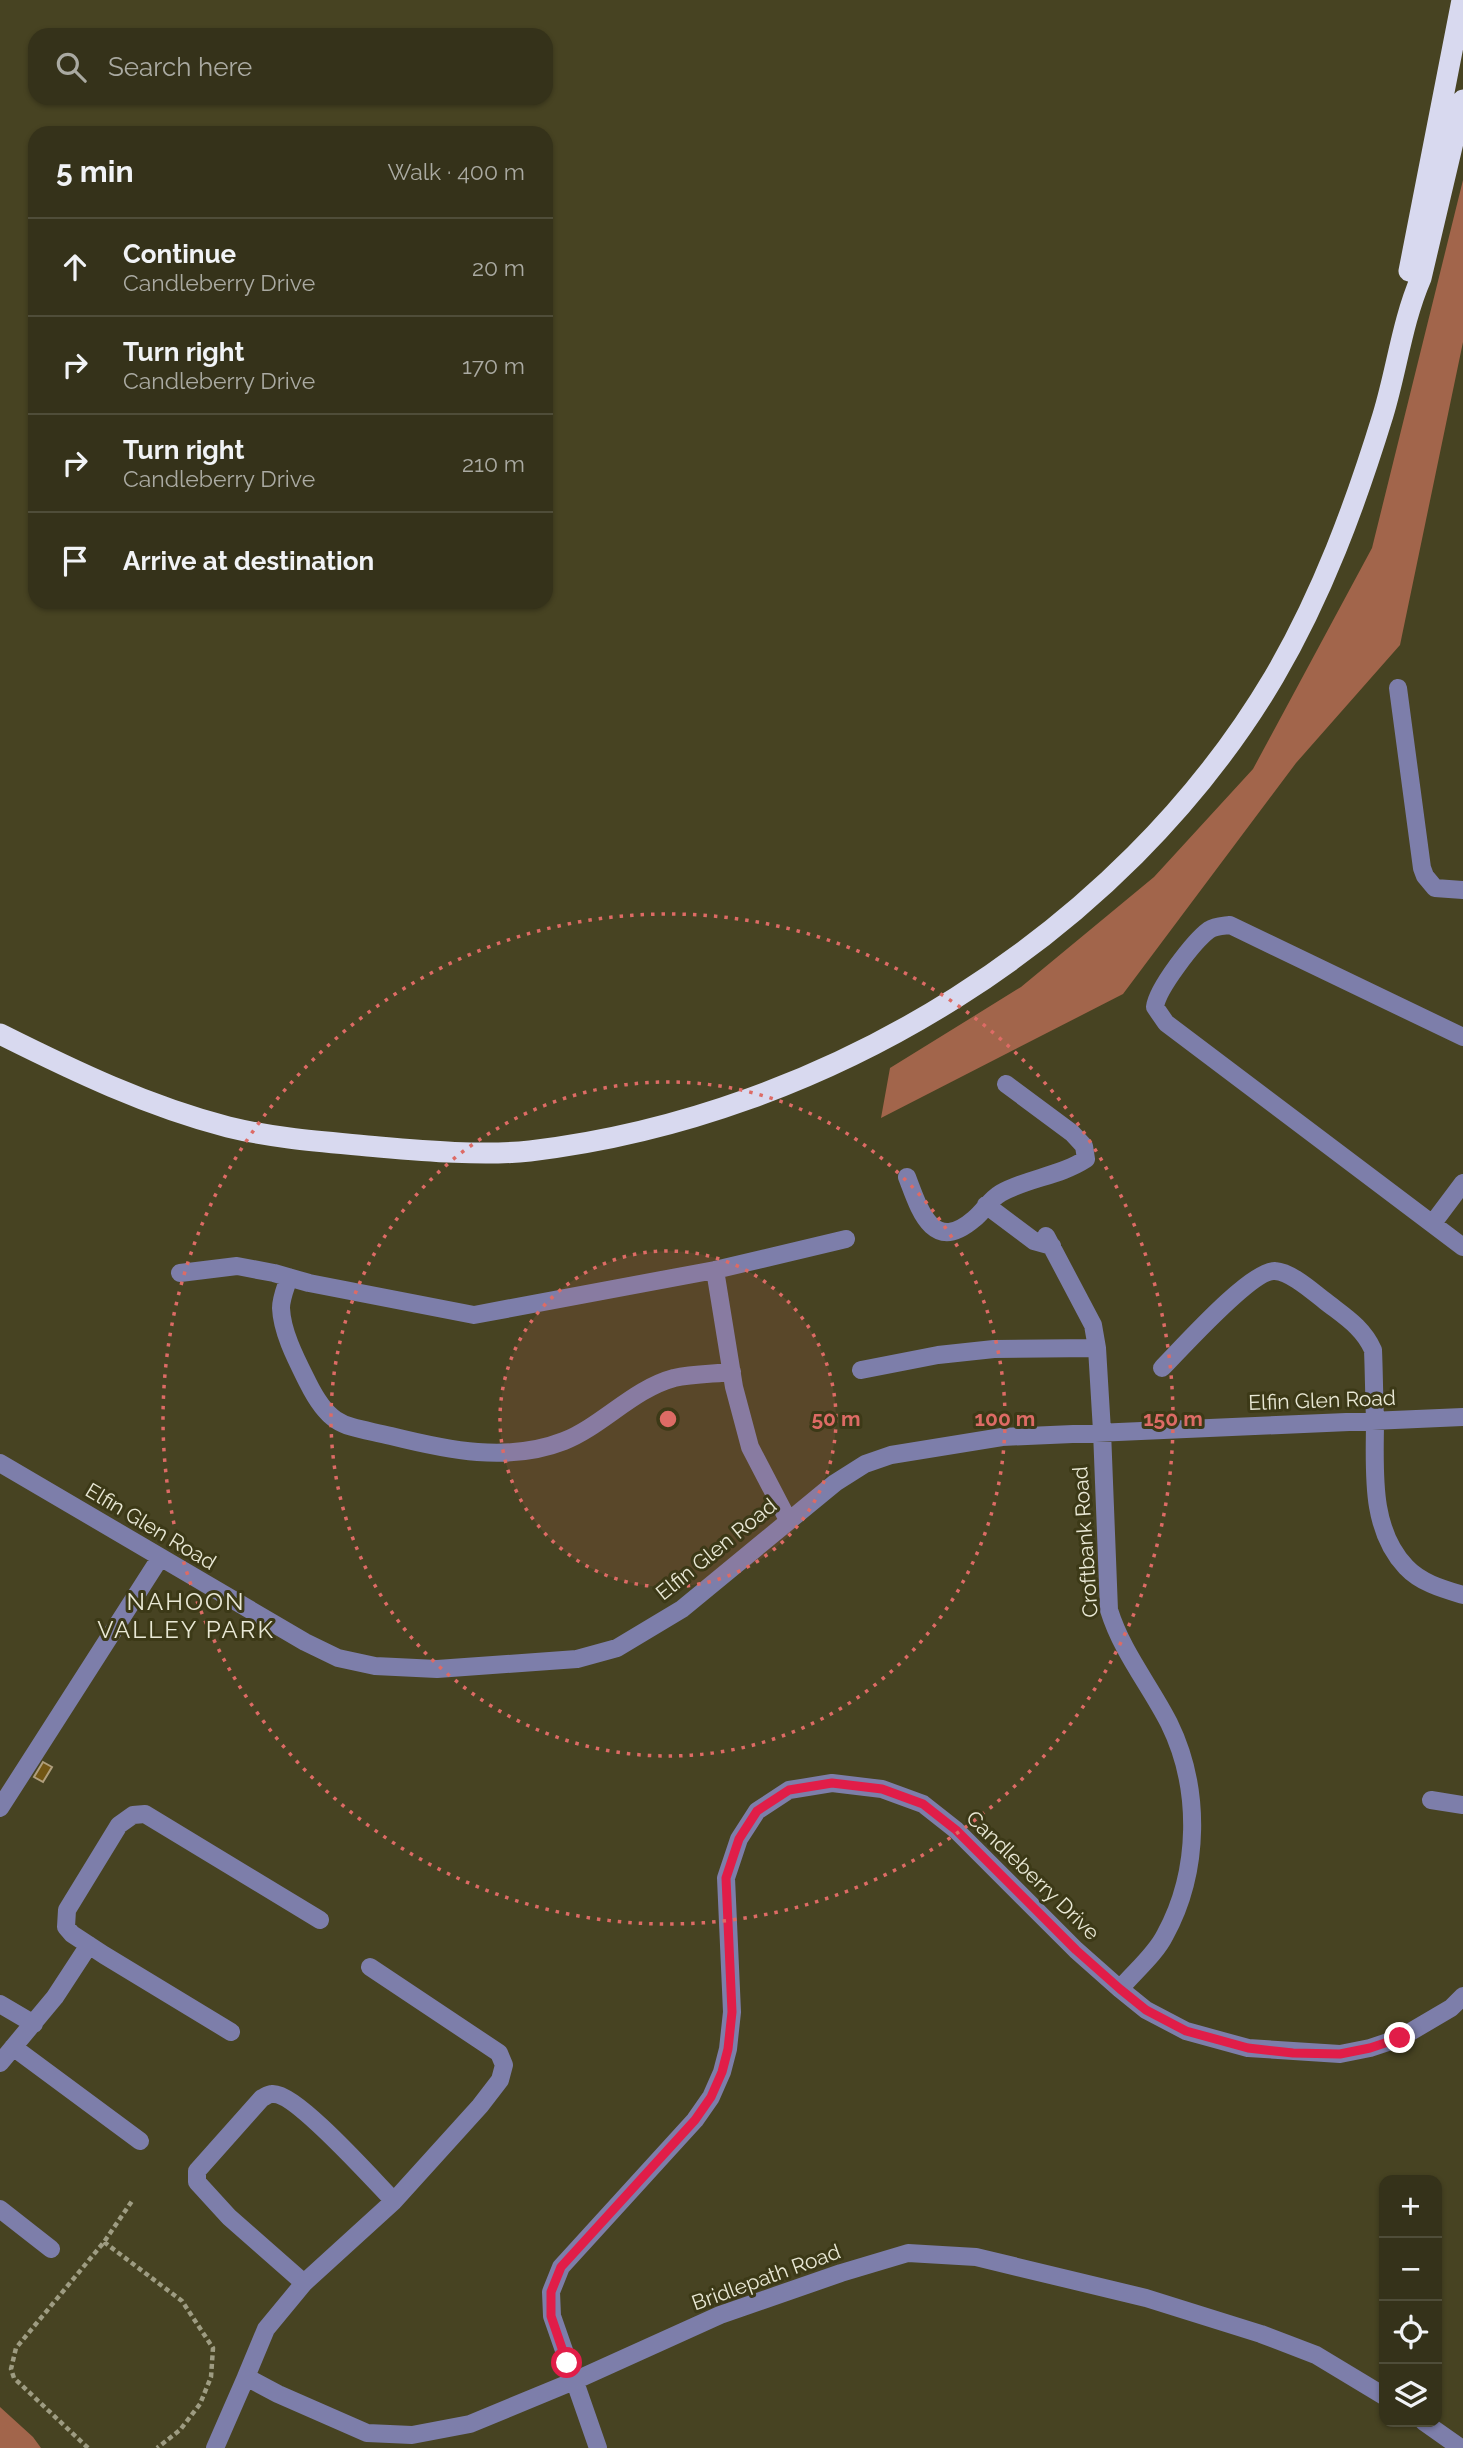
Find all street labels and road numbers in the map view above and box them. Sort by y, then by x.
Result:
street label: Elfin Glen Road [1248,1385,1396,1415]
street label: Croftbank Road [1067,1466,1103,1618]
street label: Elfin Glen Road [81,1477,221,1575]
street label: Elfin Glen Road [651,1493,781,1605]
street label: Candleberry Drive [961,1805,1105,1945]
street label: Bridlepath Road [688,2239,844,2315]

